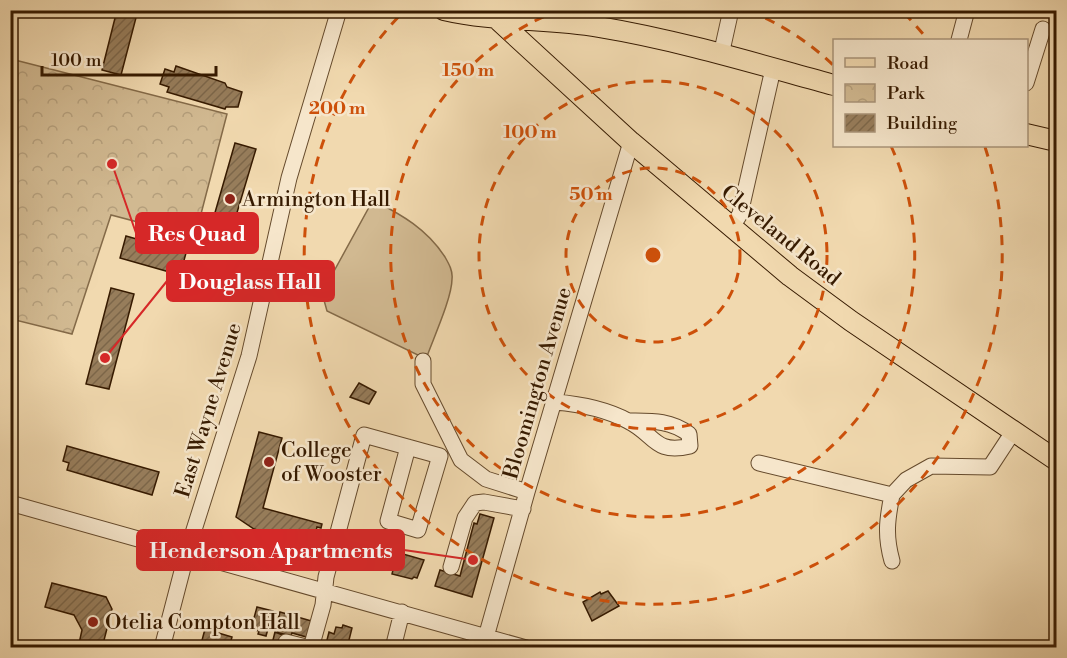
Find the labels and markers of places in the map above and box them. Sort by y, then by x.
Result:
place label: Armington Hall [241,187,390,213]
marker: Armington Hall [223,192,237,206]
callout: Res Quad [136,213,258,253]
centre of rings [643,245,663,265]
callout: Douglass Hall [167,261,334,301]
place label: College of Wooster [281,438,382,488]
marker: College of Wooster [262,455,276,469]
callout: Henderson Apartments [137,530,404,570]
place label: Otelia Compton Hall [105,610,300,636]
marker: Otelia Compton Hall [86,615,100,629]

